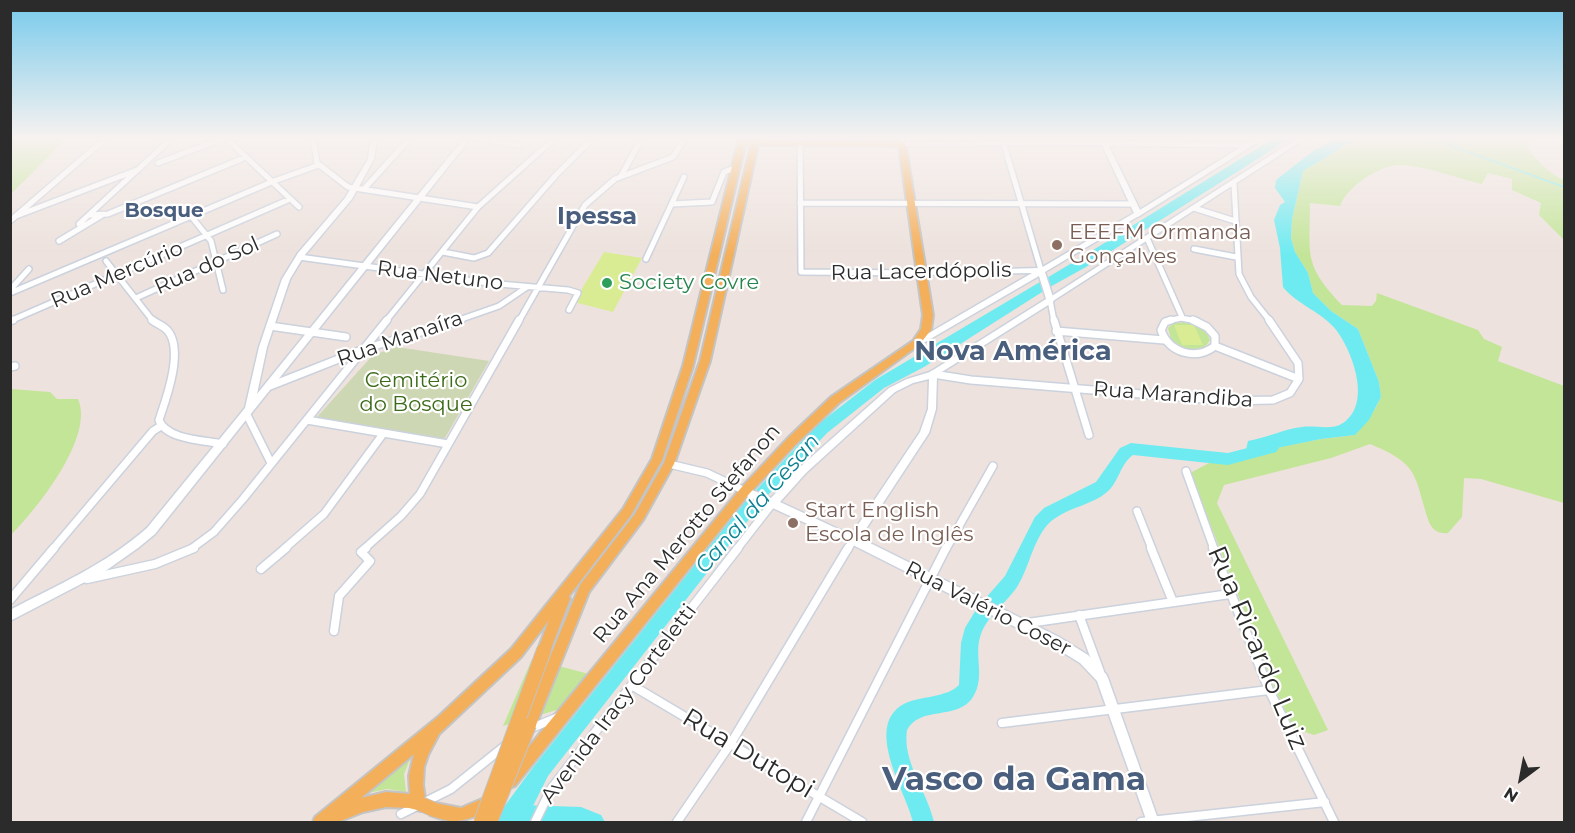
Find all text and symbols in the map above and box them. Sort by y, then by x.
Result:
district label: Bosque [124,199,204,223]
district label: Ipessa [557,203,637,231]
place label: EEEFM Ormanda Gonçalves [1069,220,1251,270]
street label: Rua do Sol [151,232,263,300]
street label: Rua Mercúrio [47,236,187,314]
marker: EEEFM Ormanda Gonçalves [1050,238,1064,252]
street label: Rua Netuno [375,256,505,296]
street label: Rua Lacerdópolis [830,258,1012,286]
place label: Society Covre [619,270,759,296]
marker: Society Covre [600,276,614,290]
street label: Rua Manaíra [334,306,466,372]
district label: Nova América [914,336,1112,368]
park label: Cemitério do Bosque [359,368,473,418]
street label: Rua Marandiba [1092,377,1254,413]
street label: Rua Ana Merotto Stefanon [588,419,786,649]
water label: Canal da Cesan [690,429,826,579]
place label: Start English Escola de Inglês [805,498,973,548]
marker: Start English Escola de Inglês [786,516,800,530]
street label: Rua Ricardo Luiz [1200,542,1314,754]
street label: Rua Valério Coser [901,556,1075,662]
street label: Avenida Iracy Corteletti [536,599,702,809]
street label: Rua Dutopi [676,702,820,806]
north arrow [1491,749,1551,809]
district label: Vasco da Gama [882,760,1146,800]
text: N [1501,783,1522,806]

